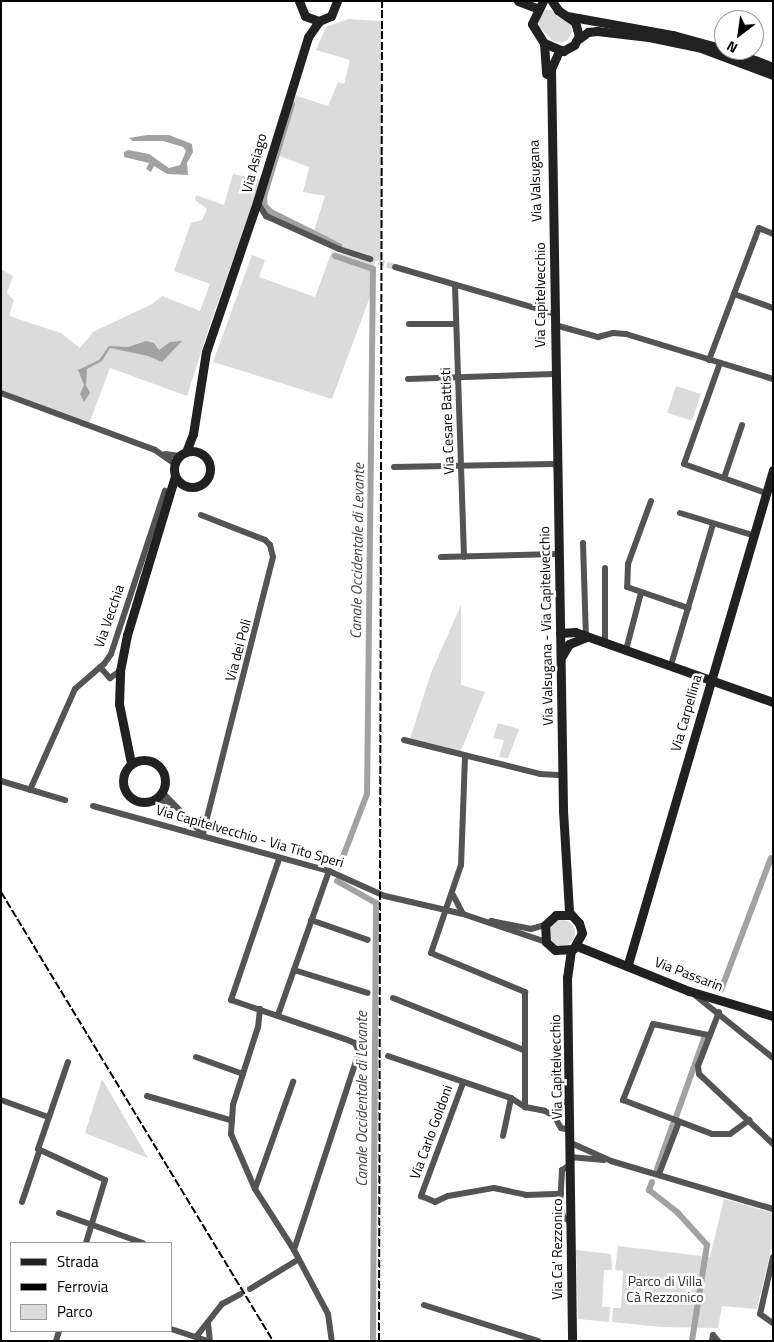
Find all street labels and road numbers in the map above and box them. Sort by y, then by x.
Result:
street label: Via Asiago [238,131,270,195]
street label: Via Valsugana [525,140,545,222]
street label: Via Capitelvecchio [532,242,548,348]
street label: Via Cesare Battisti [437,367,457,475]
street label: Via Valsugana - Via Capitelvecchio [536,526,556,726]
street label: Via Vecchia [90,582,128,650]
street label: Via dei Poli [222,617,254,683]
street label: Via Carpellina [667,673,705,753]
street label: Via Capitelvecchio - Via Tito Speri [154,801,346,871]
street label: Via Passarin [652,953,726,995]
street label: Via Capitelvecchio [547,1014,565,1120]
street label: Via Carlo Goldoni [406,1083,456,1181]
street label: Via Ca' Rezzonico [549,1198,565,1300]

